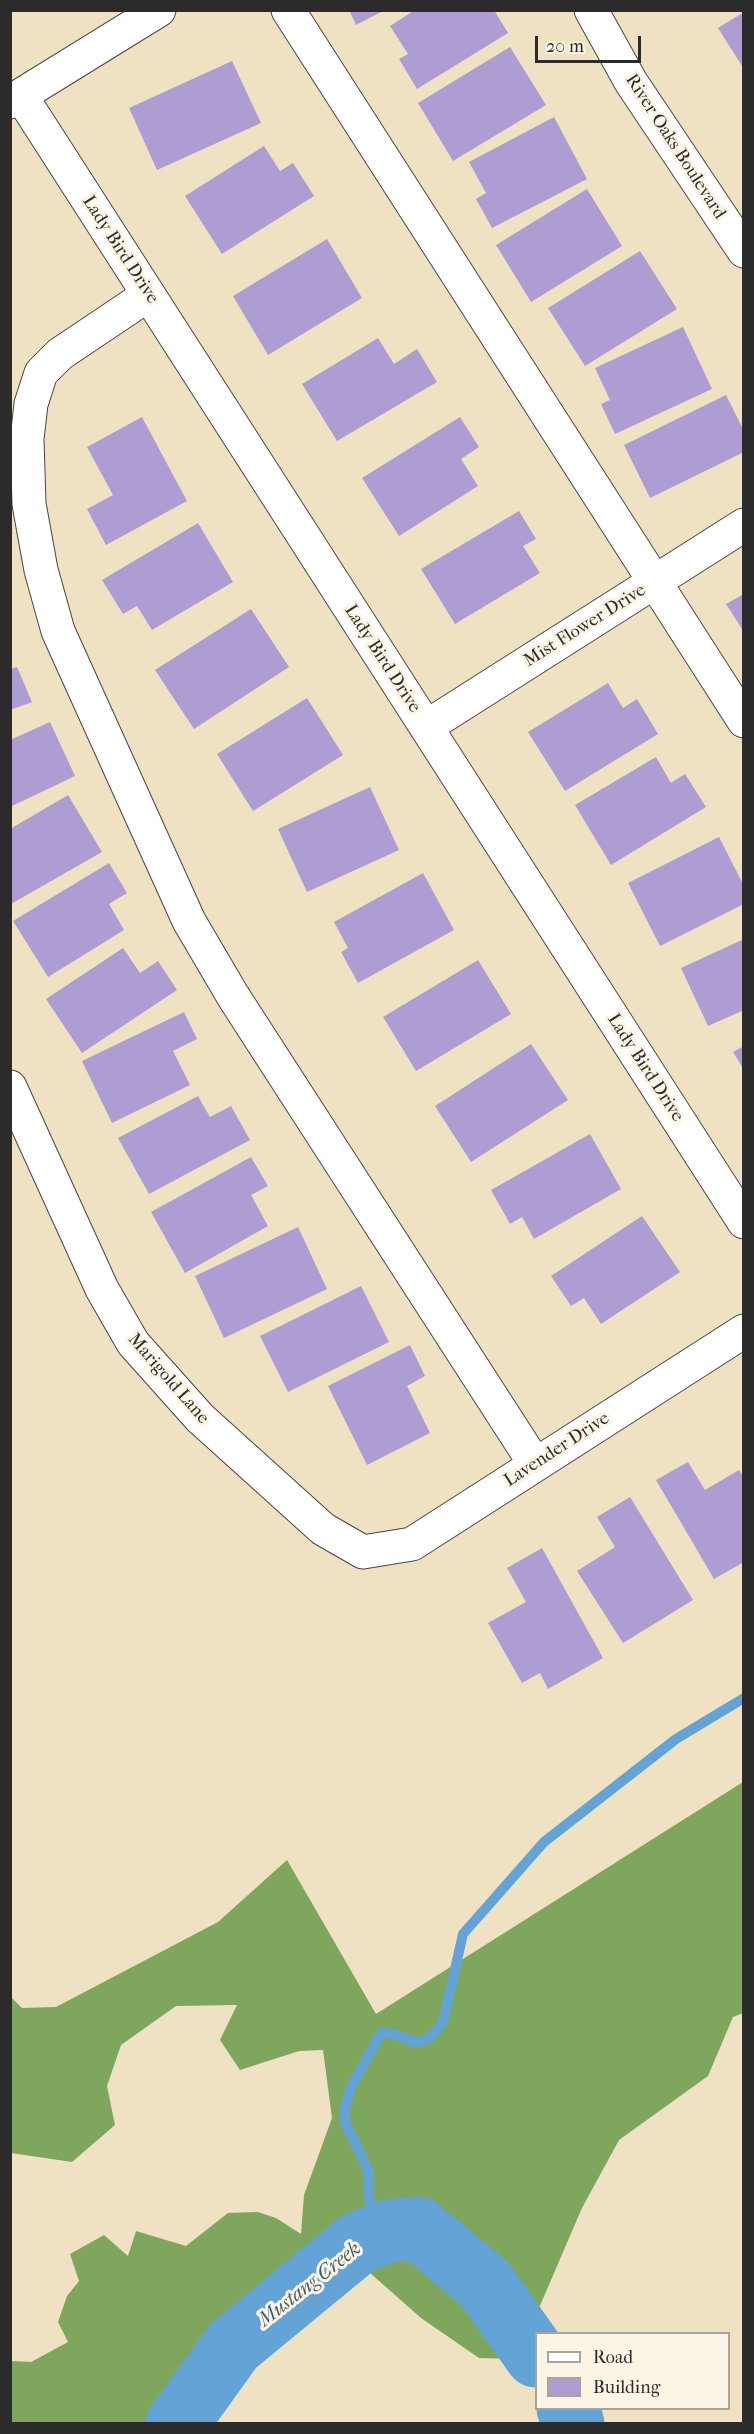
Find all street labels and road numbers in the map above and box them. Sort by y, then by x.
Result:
street label: River Oaks Boulevard [620,71,730,223]
street label: Lady Bird Drive [77,192,163,308]
street label: Mist Flower Drive [520,580,650,672]
street label: Lady Bird Drive [339,601,425,717]
street label: Lady Bird Drive [602,1010,688,1126]
street label: Marigold Lane [123,1329,213,1429]
street label: Lavender Drive [500,1408,614,1492]

